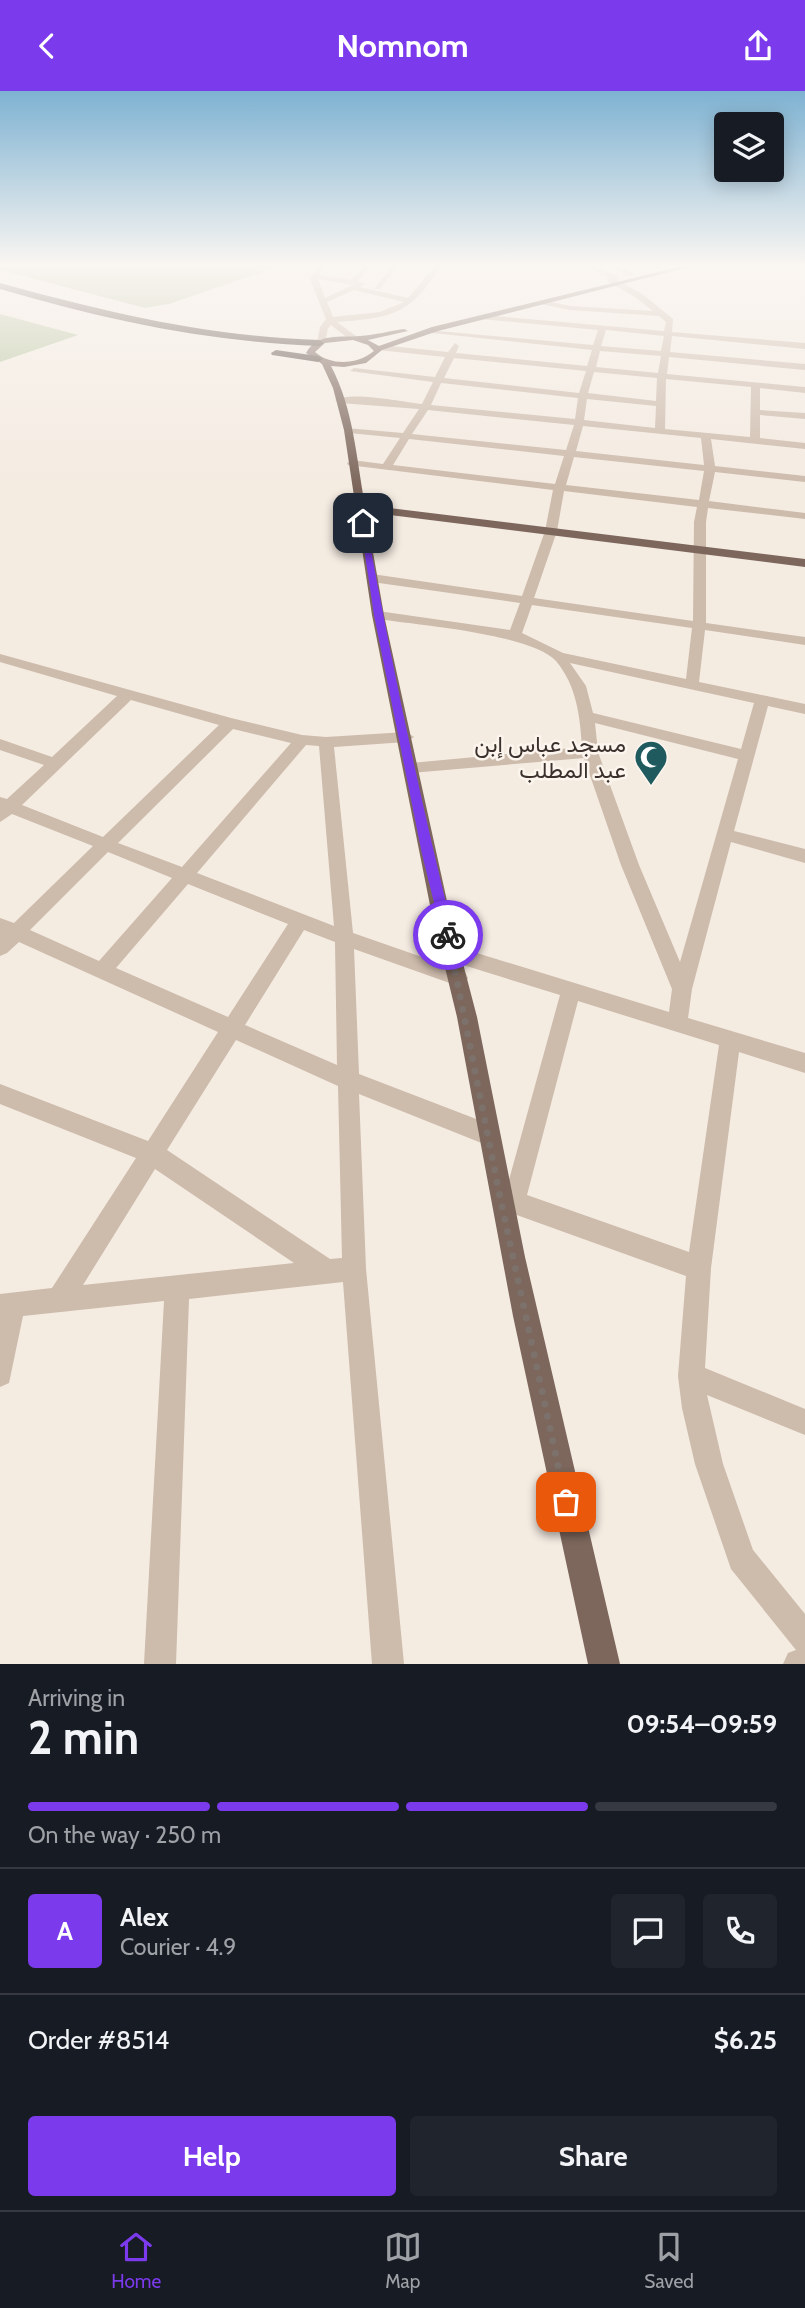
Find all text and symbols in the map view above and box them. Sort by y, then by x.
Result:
text: Nomnom [337,26,468,65]
icon: back [28,27,66,65]
icon: share [739,27,777,65]
map controls [714,112,784,182]
button: layers [714,112,784,182]
pin [333,493,393,553]
icon: home [344,504,382,542]
place label: مسجد عباس إبن عبد المطلب [474,730,626,784]
mosque icon: مسجد عباس إبن عبد المطلب [632,738,670,787]
courier [413,900,483,970]
icon: bike [429,916,467,954]
pin [536,1472,596,1532]
icon: bag [547,1483,585,1521]
text: Arriving in [28,1684,125,1712]
text: 09:54–09:59 [626,1708,777,1740]
text: 2 min [28,1710,139,1766]
text: On the way · 250 m [28,1821,221,1849]
button: chat [611,1894,685,1968]
button: phone [703,1894,777,1968]
text: Alex [120,1901,169,1933]
text: A [57,1915,73,1947]
text: Courier · 4.9 [120,1933,236,1961]
text: Order #8514 [28,2024,169,2056]
text: $6.25 [714,2024,777,2056]
button: Help [28,2116,396,2196]
button: Share [410,2116,777,2196]
tab: Home [111,2228,161,2293]
tab: Map [384,2228,422,2293]
tab: Saved [644,2228,694,2293]

